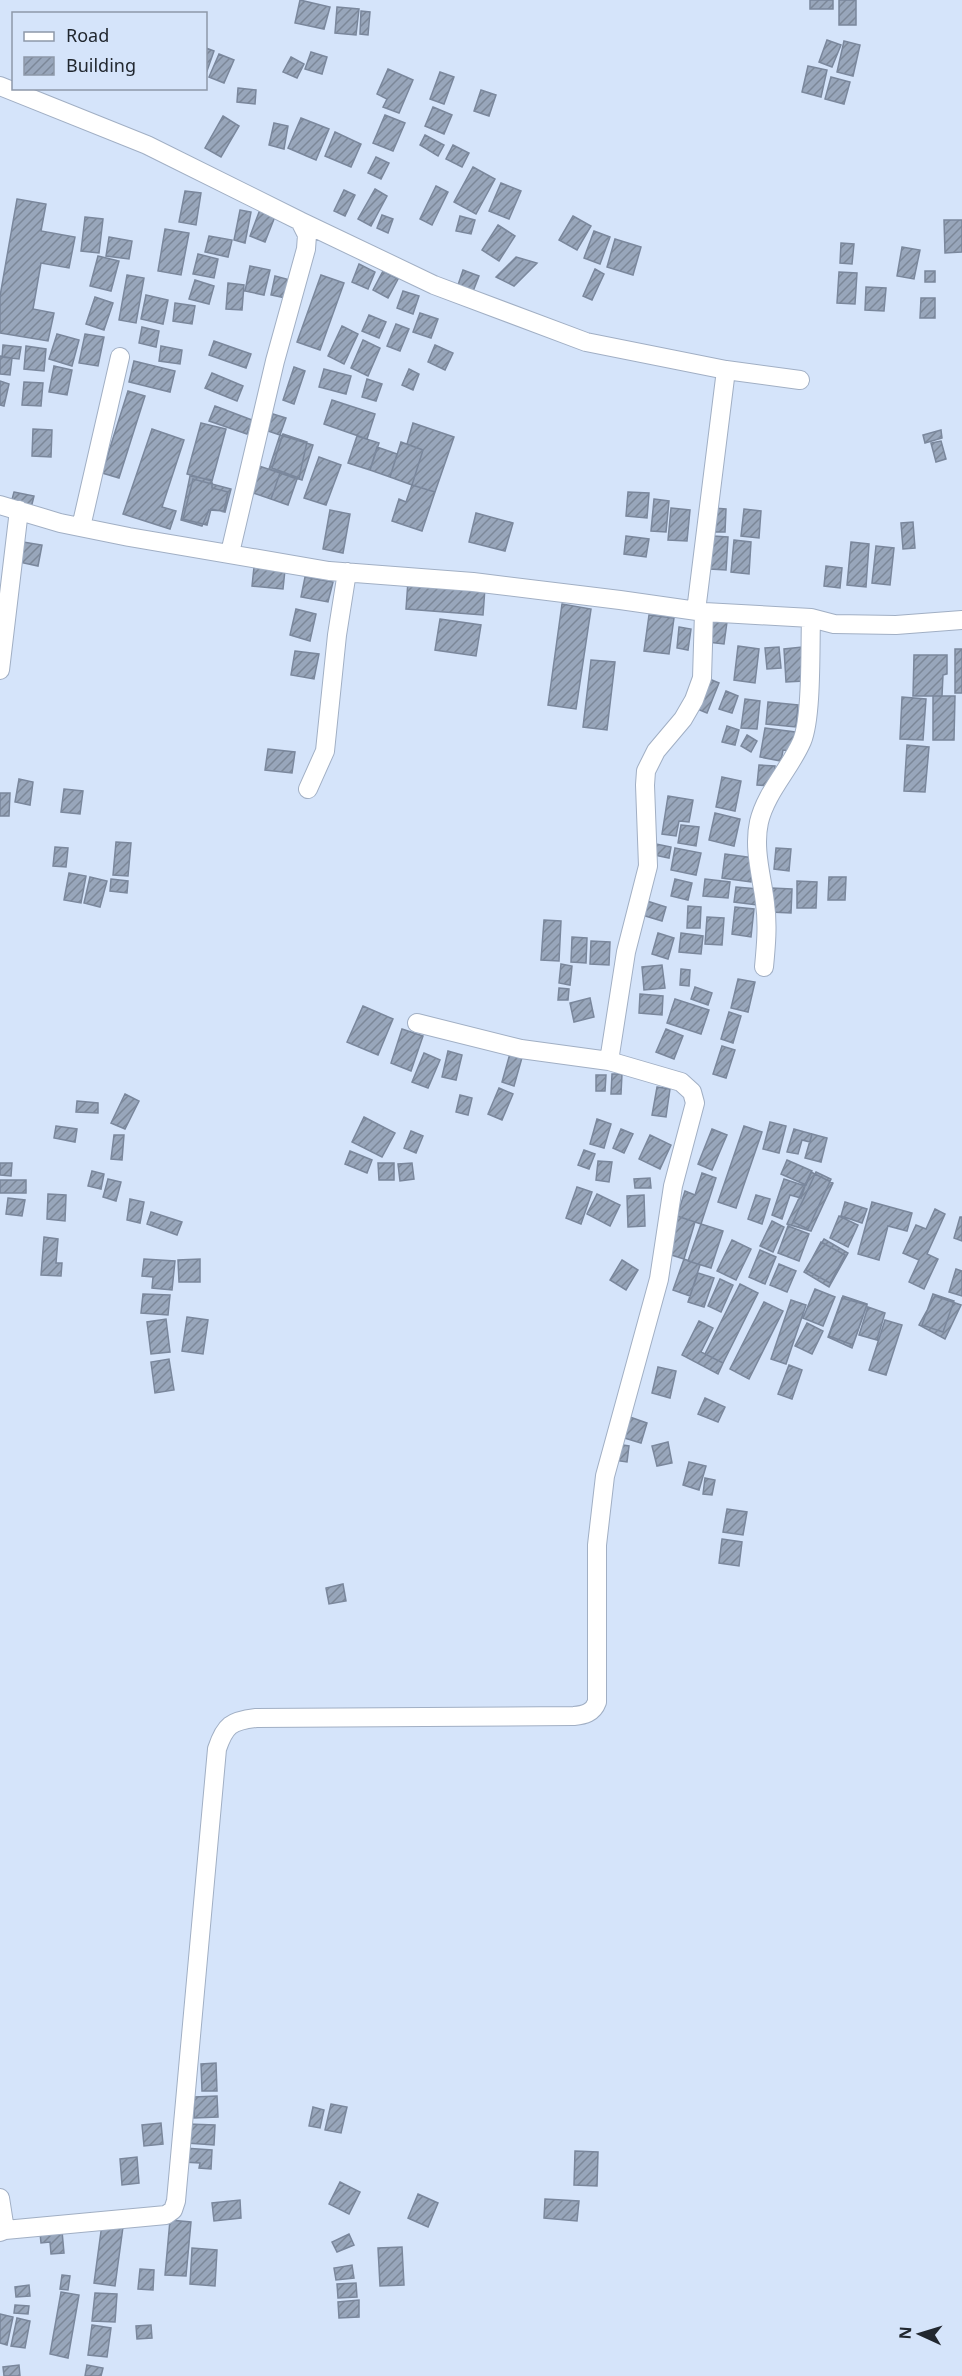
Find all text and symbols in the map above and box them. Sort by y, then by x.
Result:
legend [12,12,207,90]
text: Road [66,23,109,47]
text: Building [66,53,136,77]
north arrow [890,2304,950,2364]
text: N [894,2326,916,2340]

